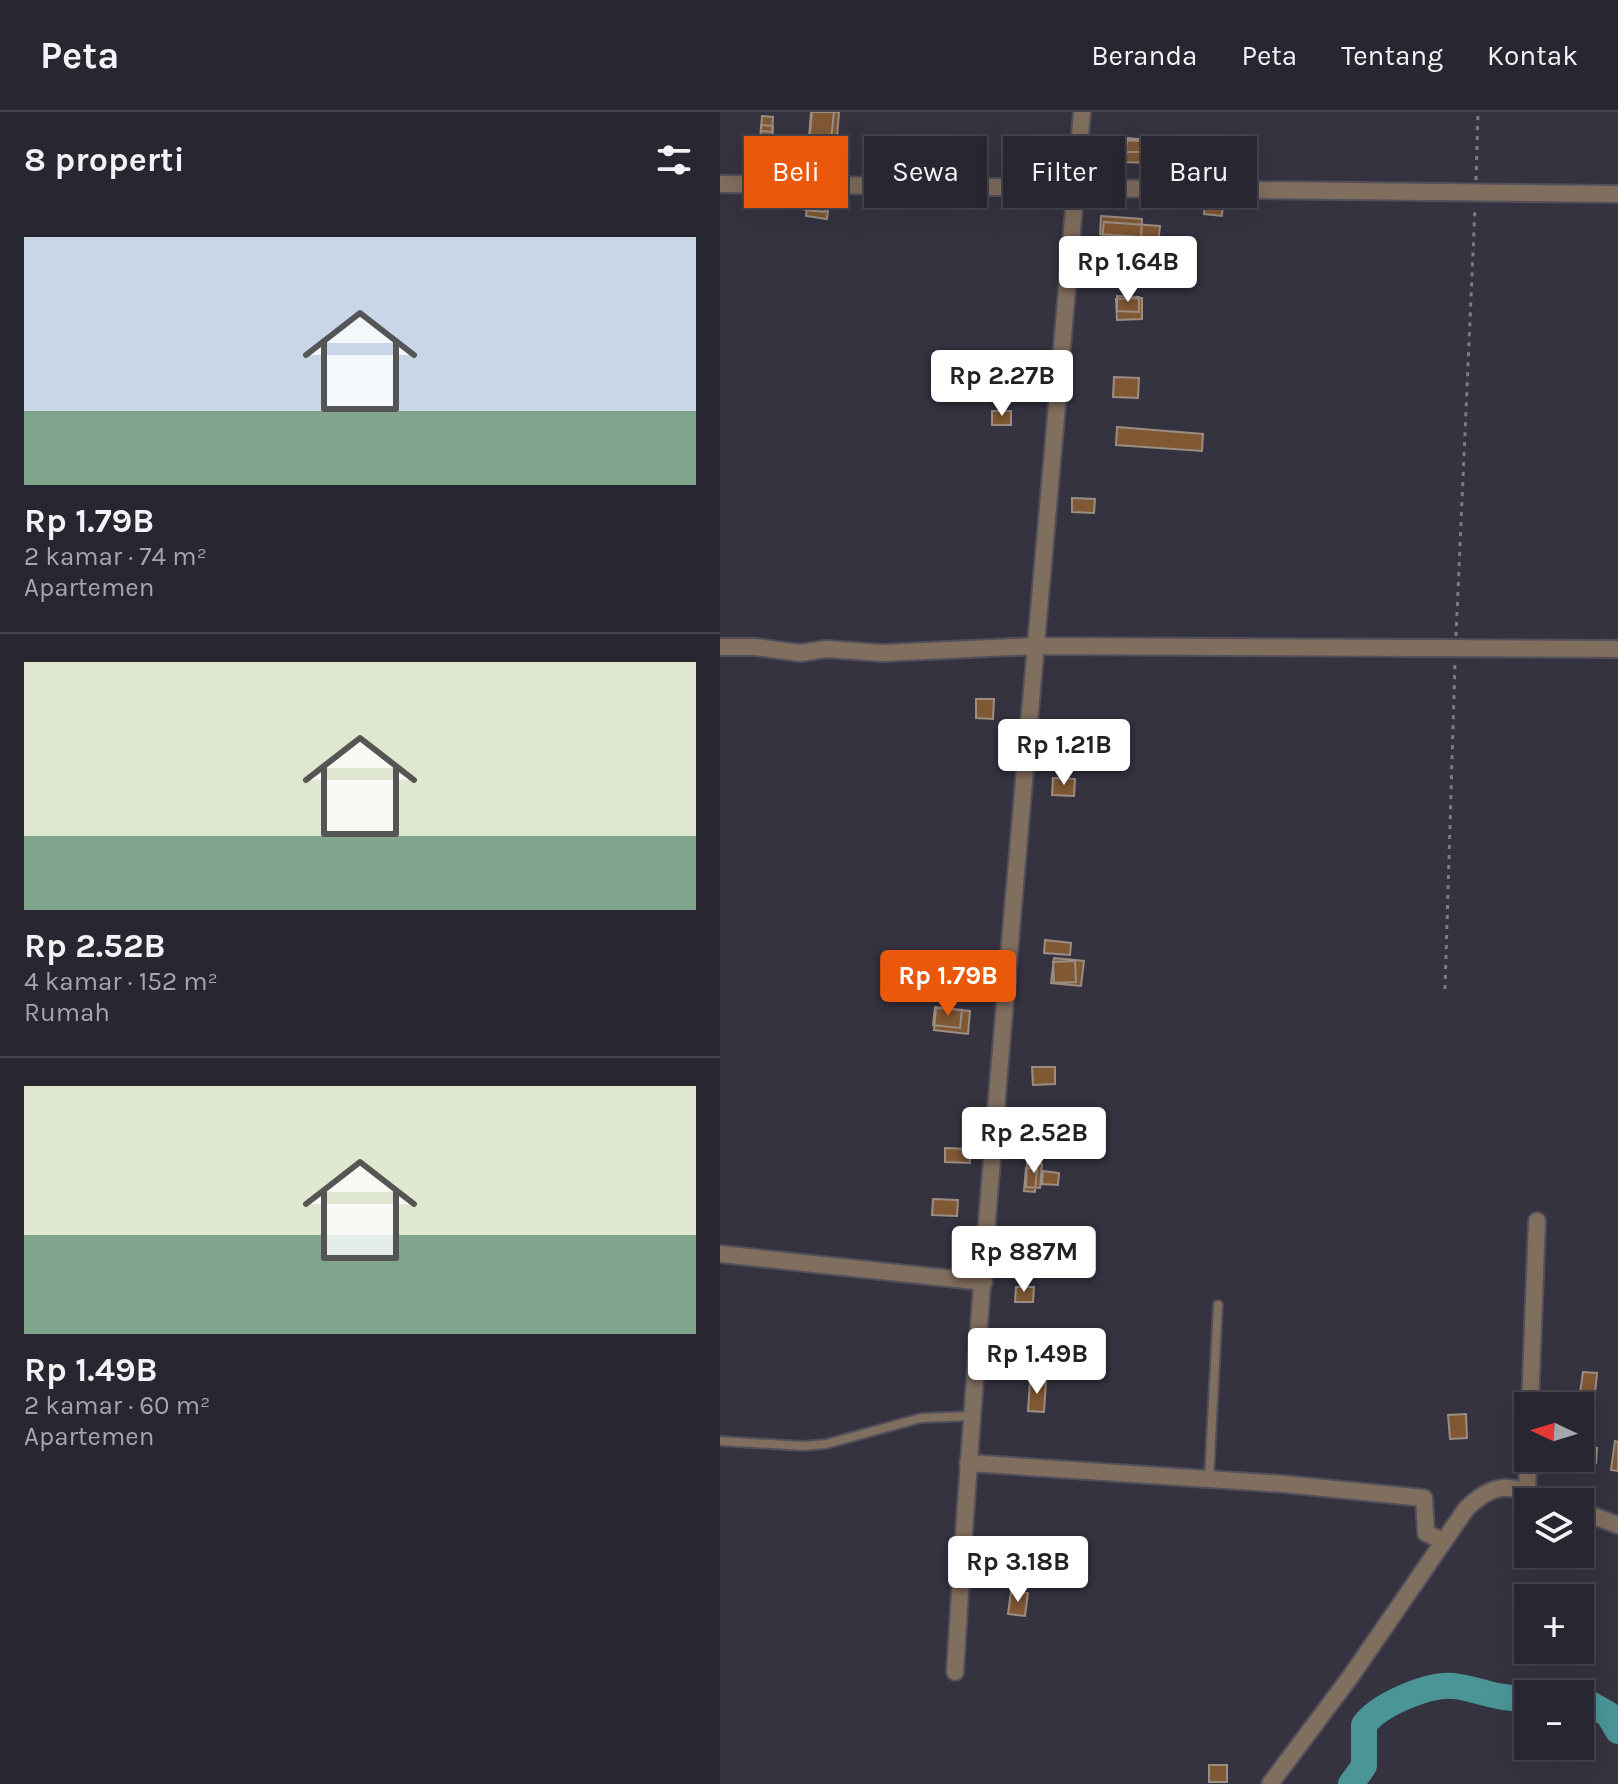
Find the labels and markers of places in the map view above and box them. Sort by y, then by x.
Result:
pin: Rp 1.64B [1045,236,1211,304]
pin: Rp 2.27B [919,350,1085,418]
pin: Rp 1.21B [981,719,1147,787]
pin: Rp 1.79B [865,950,1031,1018]
pin: Rp 2.52B [951,1107,1117,1175]
pin: Rp 887M [950,1226,1098,1294]
pin: Rp 1.49B [954,1328,1120,1396]
pin: Rp 3.18B [935,1536,1101,1604]

